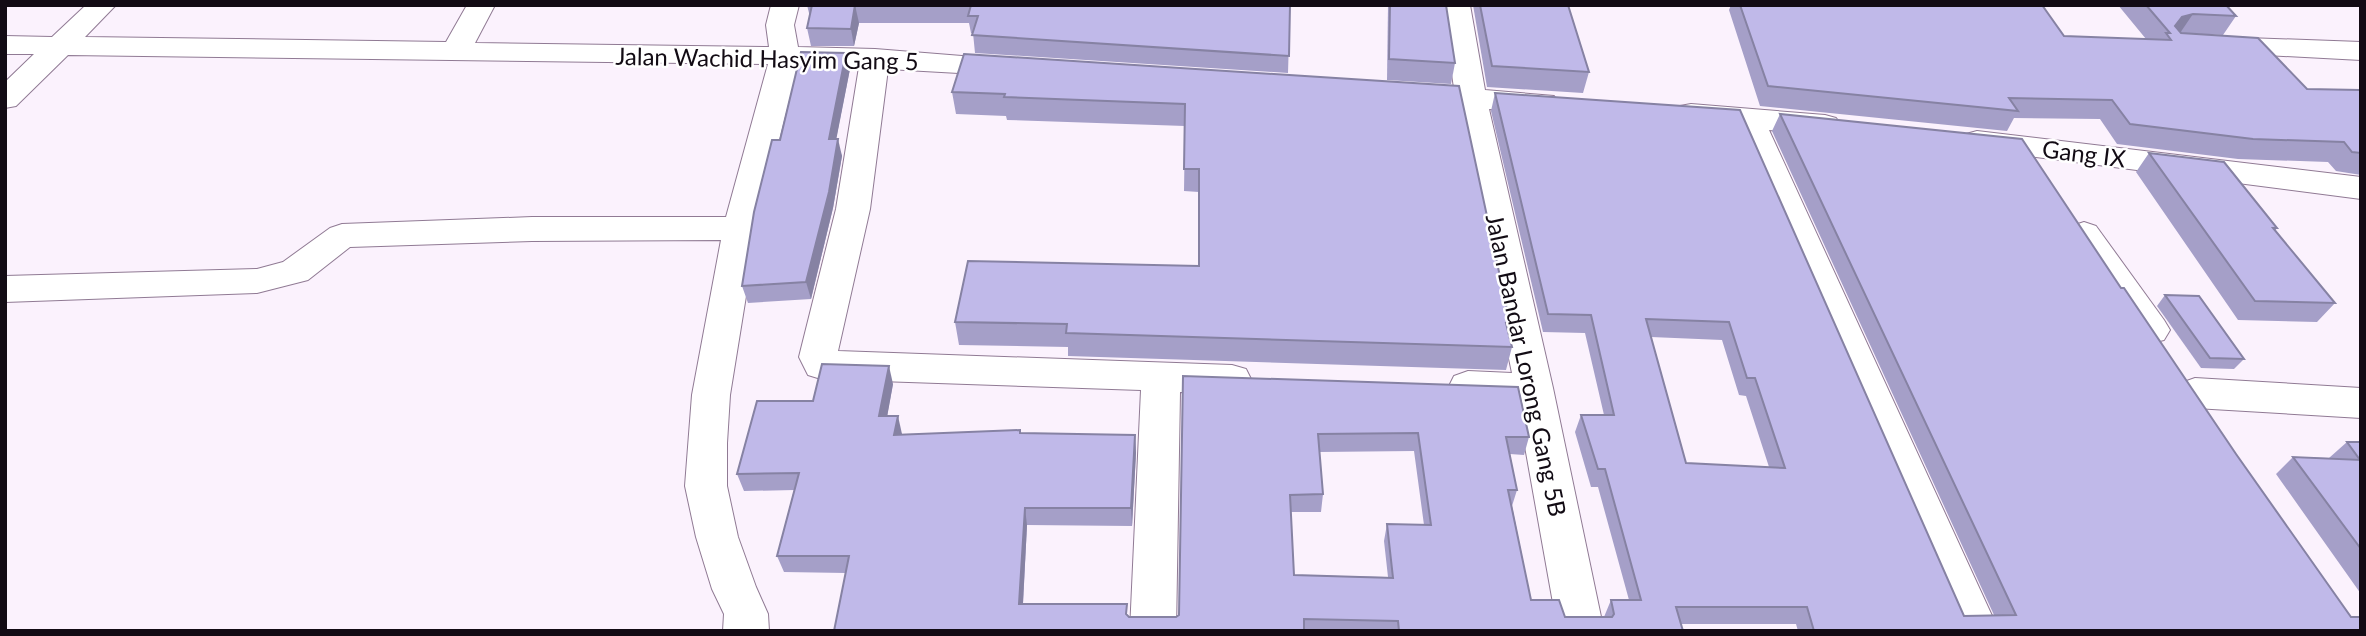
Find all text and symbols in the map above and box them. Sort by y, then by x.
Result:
street label: Jalan Wachid Hasyim Gang 5 [615,41,919,75]
street label: Gang IX [2041,134,2128,173]
street label: Jalan Bandar Lorong Gang 5B [1481,211,1573,519]

